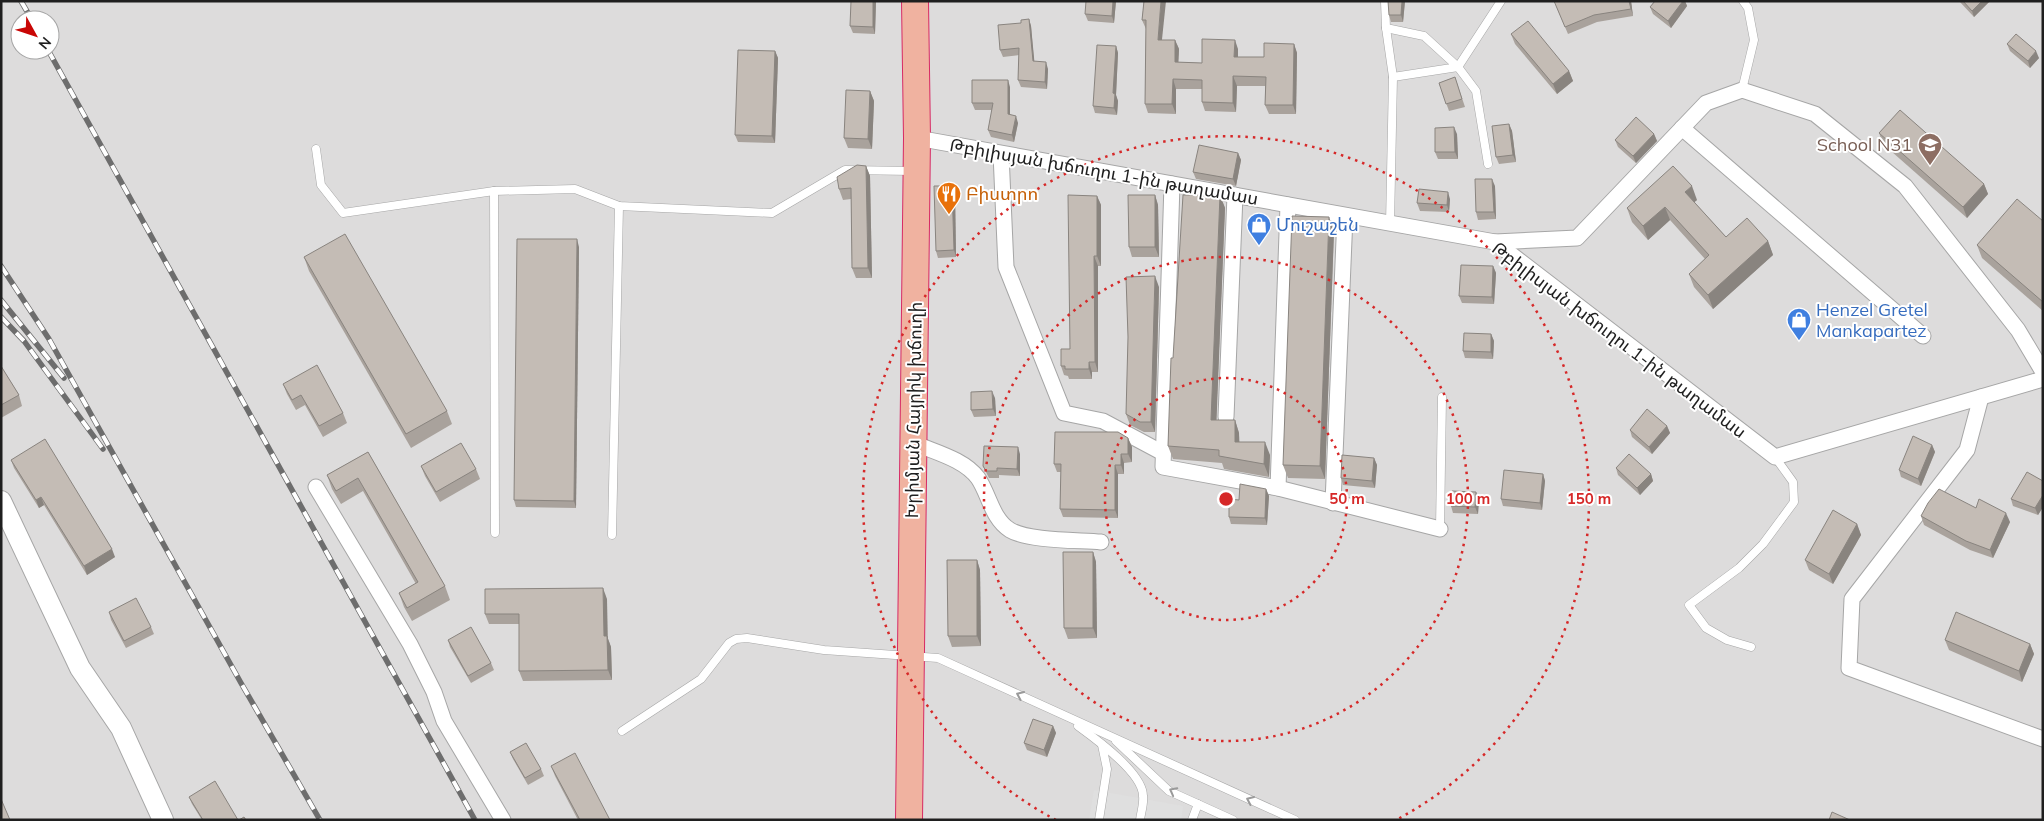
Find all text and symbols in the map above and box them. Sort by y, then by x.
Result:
north arrow [10,10,60,60]
text: N [35,34,55,53]
school or university icon: School N31 [1917,132,1943,166]
street label: Թբիլիսյան խճուղու 1-ին թաղամաս [948,133,1260,210]
place label: School N31 [1817,133,1912,156]
restaurant icon: Բիստրո [936,181,962,215]
place label: Բիստրո [966,182,1038,205]
shop icon: Մուշաշեն [1246,212,1272,246]
place label: Մուշաշեն [1276,213,1359,236]
street label: Թբիլիսյան խճուղու 1-ին թաղամաս [1487,236,1751,443]
place label: Henzel Gretel Mankapartez [1816,298,1928,342]
street label: Խրիմյան Հայրիկ խճուղի [900,301,927,519]
shop icon: Henzel Gretel Mankapartez [1786,307,1812,341]
text: 50 m [1329,489,1365,508]
text: 100 m [1446,489,1490,508]
text: 150 m [1567,489,1611,508]
centre of rings [1217,490,1235,508]
one-way arrow [1016,691,1025,702]
one-way arrow [1169,787,1178,797]
one-way arrow [1246,795,1255,806]

